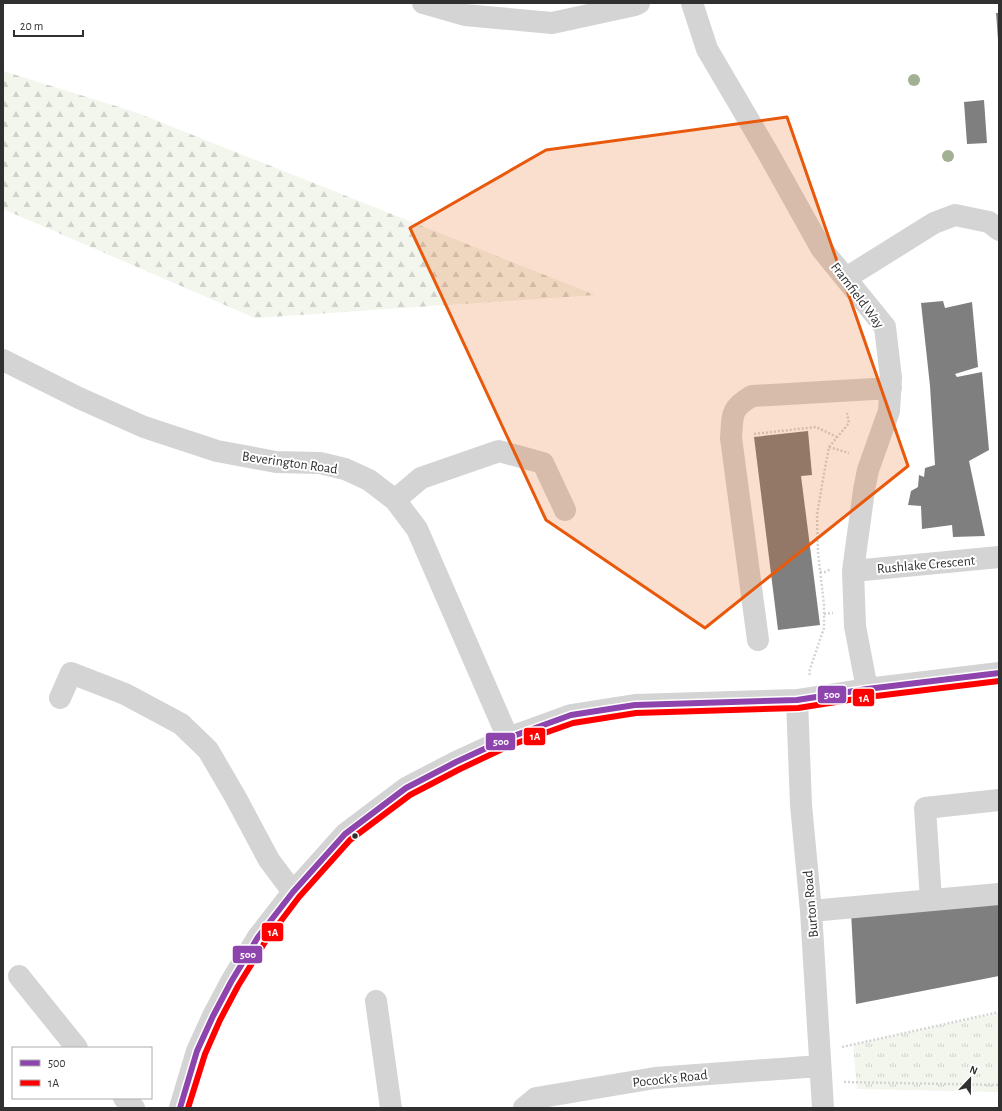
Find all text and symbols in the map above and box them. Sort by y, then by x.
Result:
scale bar [14,12,83,38]
text: 20 m [20,20,43,32]
street label: Framfield Way [828,260,886,331]
street label: Beverington Road [241,449,339,477]
street label: Rushlake Crescent [876,554,976,576]
line badge: 500 [817,685,847,704]
line badge: 1A [852,688,875,707]
text: 500 [824,689,840,700]
text: 1A [859,693,870,704]
line badge: 1A [523,727,546,746]
text: 1A [530,731,541,742]
line badge: 500 [485,732,516,751]
text: 500 [493,736,509,747]
unlabelled marker [350,831,360,841]
street label: Burton Road [801,870,821,938]
line badge: 1A [261,922,284,942]
text: 1A [268,927,279,938]
line badge: 500 [232,945,263,964]
text: 500 [240,949,256,960]
legend [12,1047,152,1099]
text: 500 [48,1057,66,1069]
north arrow [950,1059,990,1099]
text: N [968,1064,979,1077]
street label: Pocock's Road [632,1068,708,1090]
text: 1A [48,1077,59,1089]

